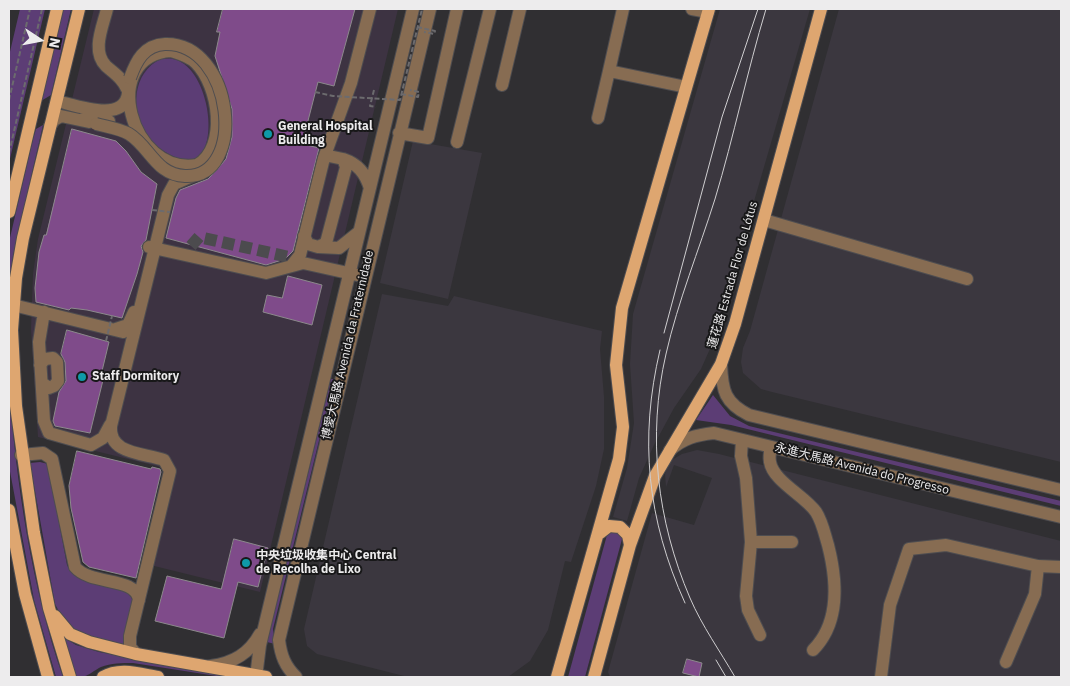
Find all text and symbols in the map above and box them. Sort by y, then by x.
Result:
north arrow [15,15,65,65]
text: N [45,36,65,50]
place label: General Hospital Building [278,120,373,148]
marker: General Hospital Building [262,128,274,140]
street label: 蓮花路 Estrada Flor de Lótus [705,200,761,350]
street label: 博愛大馬路 Avenida da Fraternidade [319,249,377,441]
place label: Staff Dormitory [92,370,179,384]
marker: Staff Dormitory [76,371,88,383]
street label: 永進大馬路 Avenida do Progresso [773,440,951,498]
place label: 中央垃圾收集中心 Central de Recolha de Lixo [256,549,396,577]
marker: 中央垃圾收集中心 Central de Recolha de Lixo [240,557,252,569]

